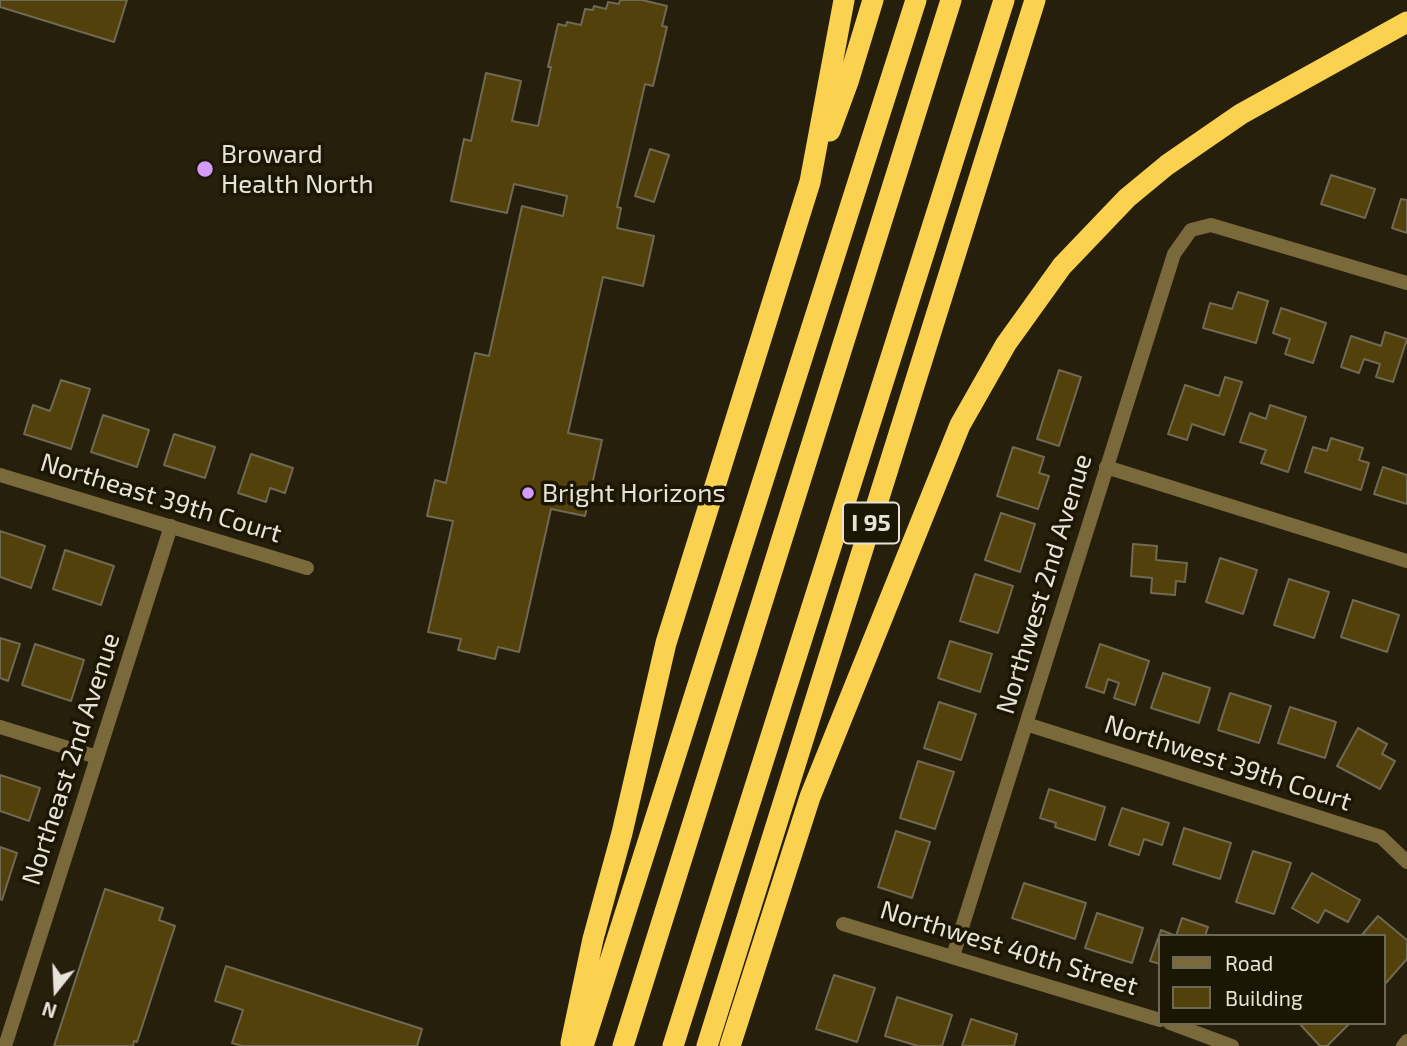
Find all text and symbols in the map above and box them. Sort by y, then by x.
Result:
place label: Broward Health North [221,138,373,200]
marker: Broward Health North [195,159,215,179]
street label: Northeast 39th Court [37,446,285,550]
street label: Northwest 2nd Avenue [990,450,1098,718]
place label: Bright Horizons [542,477,726,509]
marker: Bright Horizons [520,485,536,501]
road number: I 95 [843,502,899,544]
street label: Northeast 2nd Avenue [15,629,127,889]
street label: Northwest 39th Court [1101,708,1355,818]
street label: Northwest 40th Street [877,894,1141,1002]
legend [1158,934,1386,1025]
text: Road [1225,950,1273,975]
north arrow [21,955,91,1025]
text: Building [1225,985,1303,1010]
text: N [39,997,59,1024]

